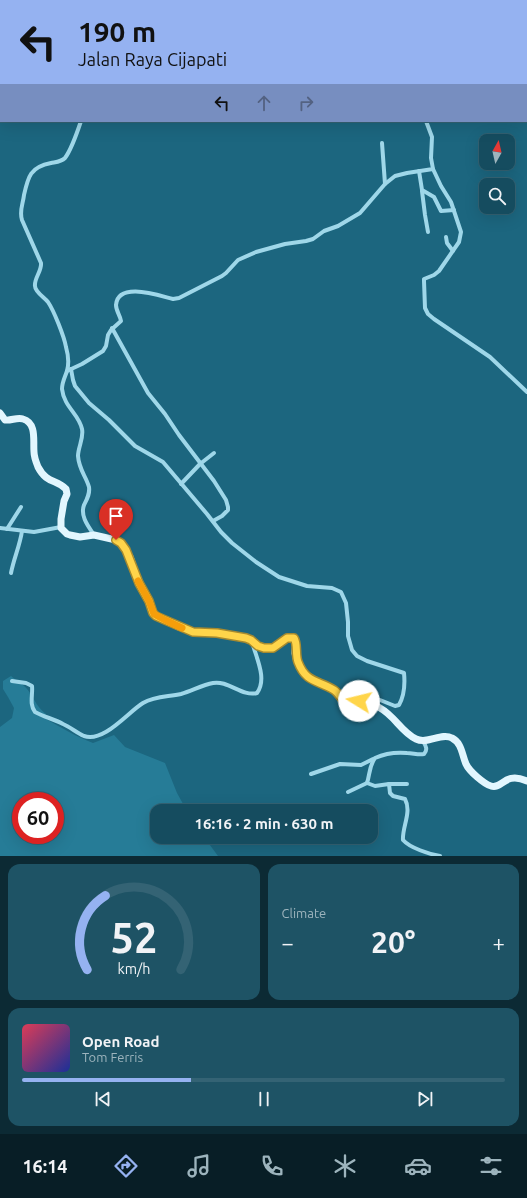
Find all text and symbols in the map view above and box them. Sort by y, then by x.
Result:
icon: left [12,16,64,68]
text: 190 m [78,16,156,47]
text: Jalan Raya Cijapati [78,49,227,69]
icon: left [211,92,233,114]
icon: ahead [253,92,275,114]
icon: right [295,92,317,114]
north arrow [479,134,515,170]
map controls [479,134,515,214]
button: search [479,178,515,214]
pin [99,499,133,540]
icon: arrive [105,505,127,527]
position arrow [338,680,380,722]
speed limit sign: 60 [12,792,64,844]
text: 16:16 · 2 min · 630 m [195,815,333,832]
text: Climate [282,906,326,920]
text: 52 [110,914,157,961]
text: 20° [371,925,415,959]
text: − [282,930,294,955]
text: + [493,930,505,955]
text: km/h [117,961,150,977]
text: Open Road [82,1033,159,1050]
text: Tom Ferris [82,1050,143,1064]
icon: previous [92,1088,114,1110]
icon: pause [253,1088,275,1110]
icon: next [414,1088,436,1110]
icon: directions [112,1152,140,1180]
icon: music [185,1152,213,1180]
icon: phone [258,1152,286,1180]
icon: climate [331,1152,359,1180]
icon: car [404,1152,432,1180]
icon: filters [477,1152,505,1180]
text: 16:14 [22,1156,67,1176]

